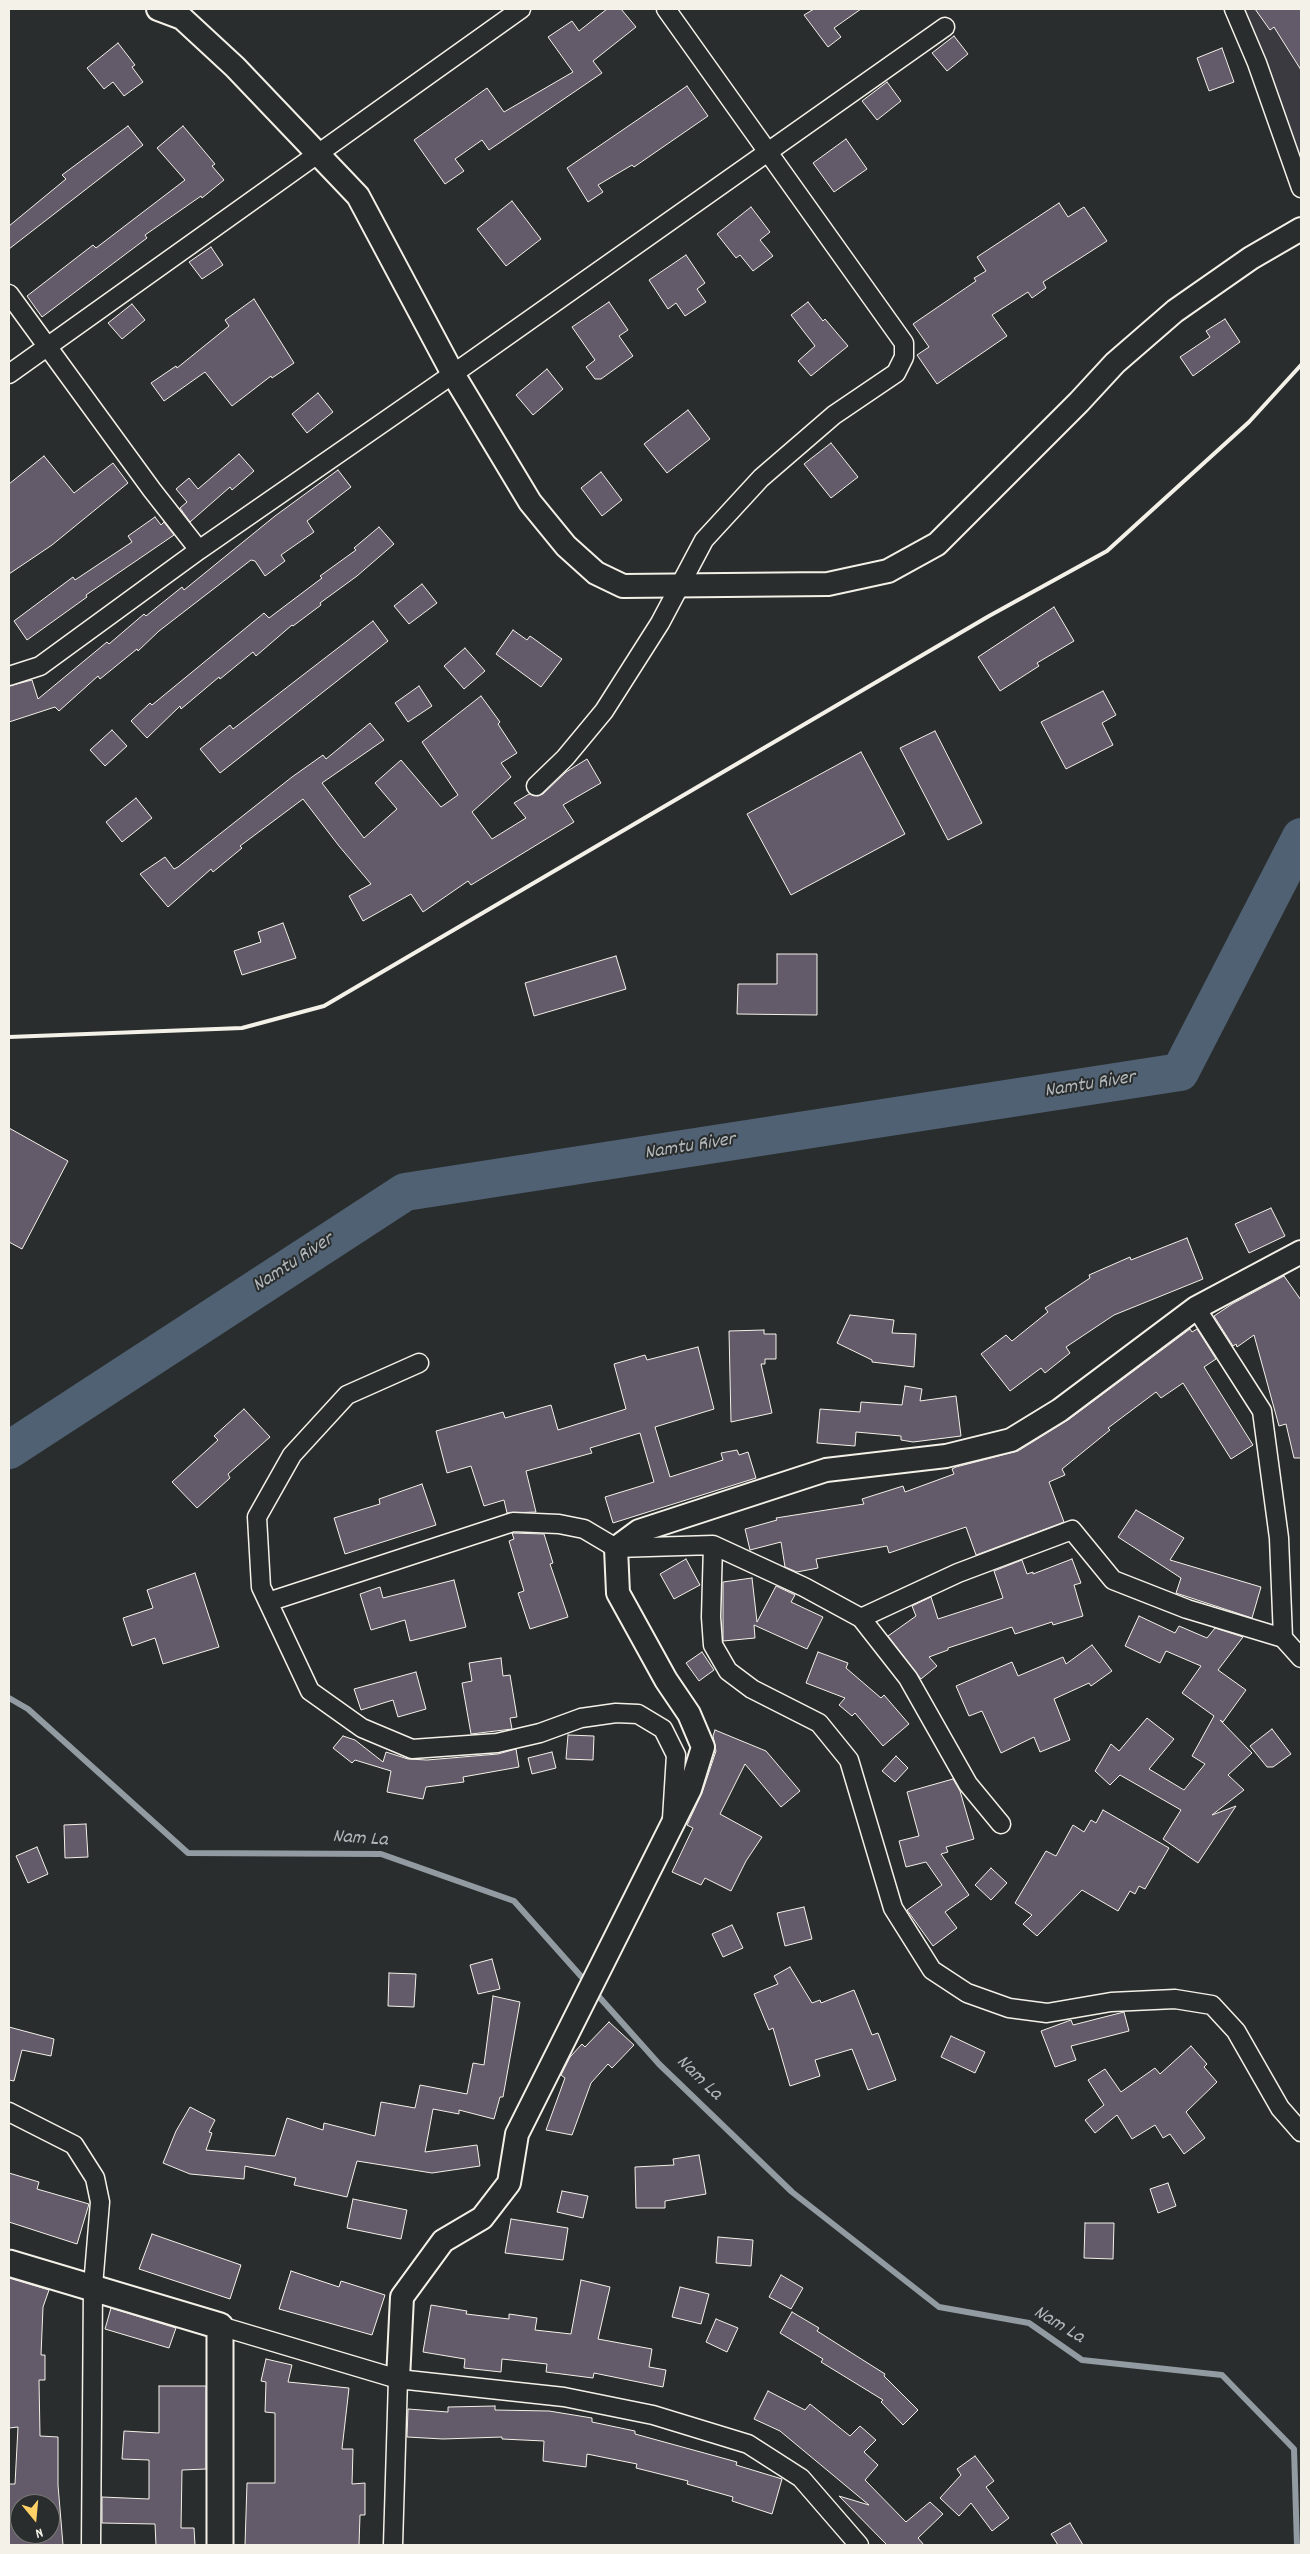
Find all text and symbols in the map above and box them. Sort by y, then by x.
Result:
water label: Namtu River [1043,1067,1137,1105]
water label: Namtu River [643,1129,737,1167]
water label: Namtu River [249,1229,339,1299]
water label: Nam La [332,1826,388,1854]
water label: Nam La [670,2051,726,2107]
water label: Nam La [1028,2302,1088,2350]
north arrow [10,2494,60,2544]
text: N [33,2522,45,2543]

